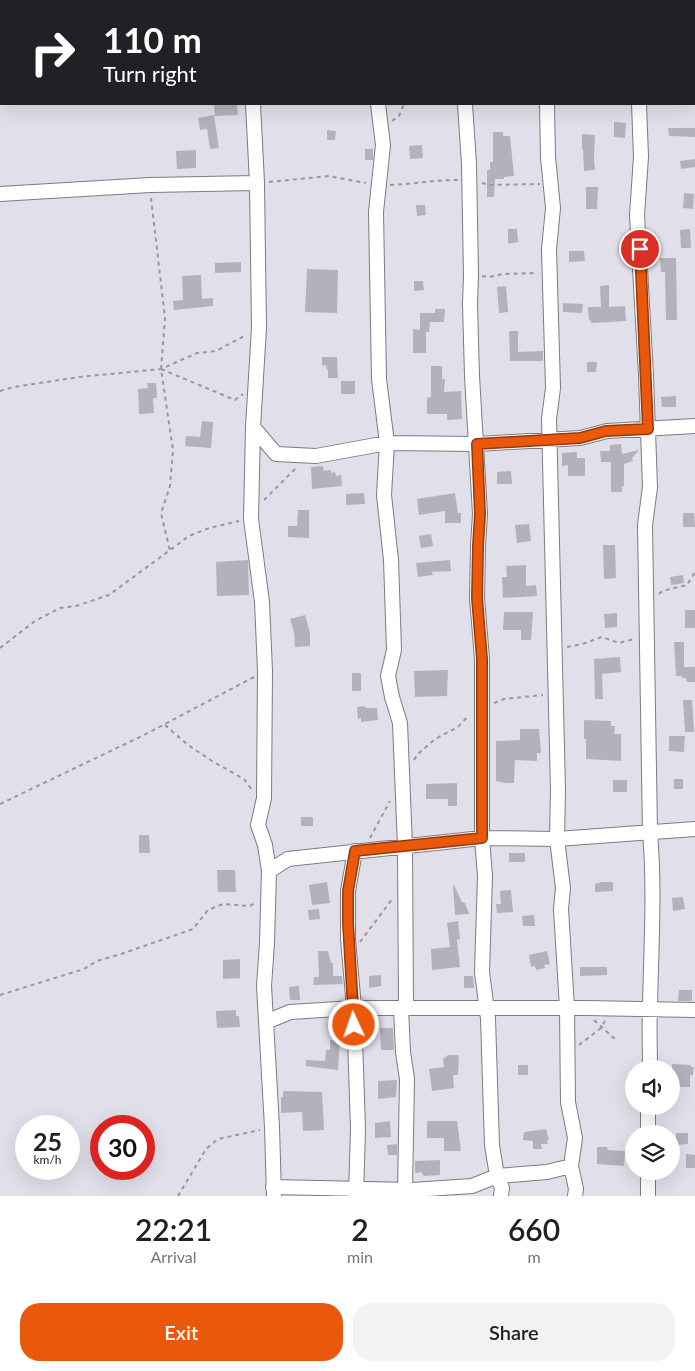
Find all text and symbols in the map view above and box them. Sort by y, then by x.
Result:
text: 110 m [103,18,202,60]
icon: right [20,20,85,85]
text: Turn right [103,60,197,87]
pin [619,228,661,270]
icon: arrive [626,235,654,263]
position arrow [327,998,379,1050]
map controls [625,1060,680,1180]
button: sound [625,1060,680,1115]
speed limit sign: 30 [90,1115,155,1180]
button: layers [625,1125,680,1180]
text: 25 [33,1126,62,1156]
text: km/h [33,1152,62,1167]
text: 22:21 [135,1211,212,1247]
text: 2 [351,1211,369,1247]
text: 660 [508,1211,560,1247]
text: Arrival [150,1247,197,1266]
text: min [347,1247,373,1266]
text: m [527,1247,541,1266]
button: Exit [20,1303,343,1361]
button: Share [353,1303,675,1361]

